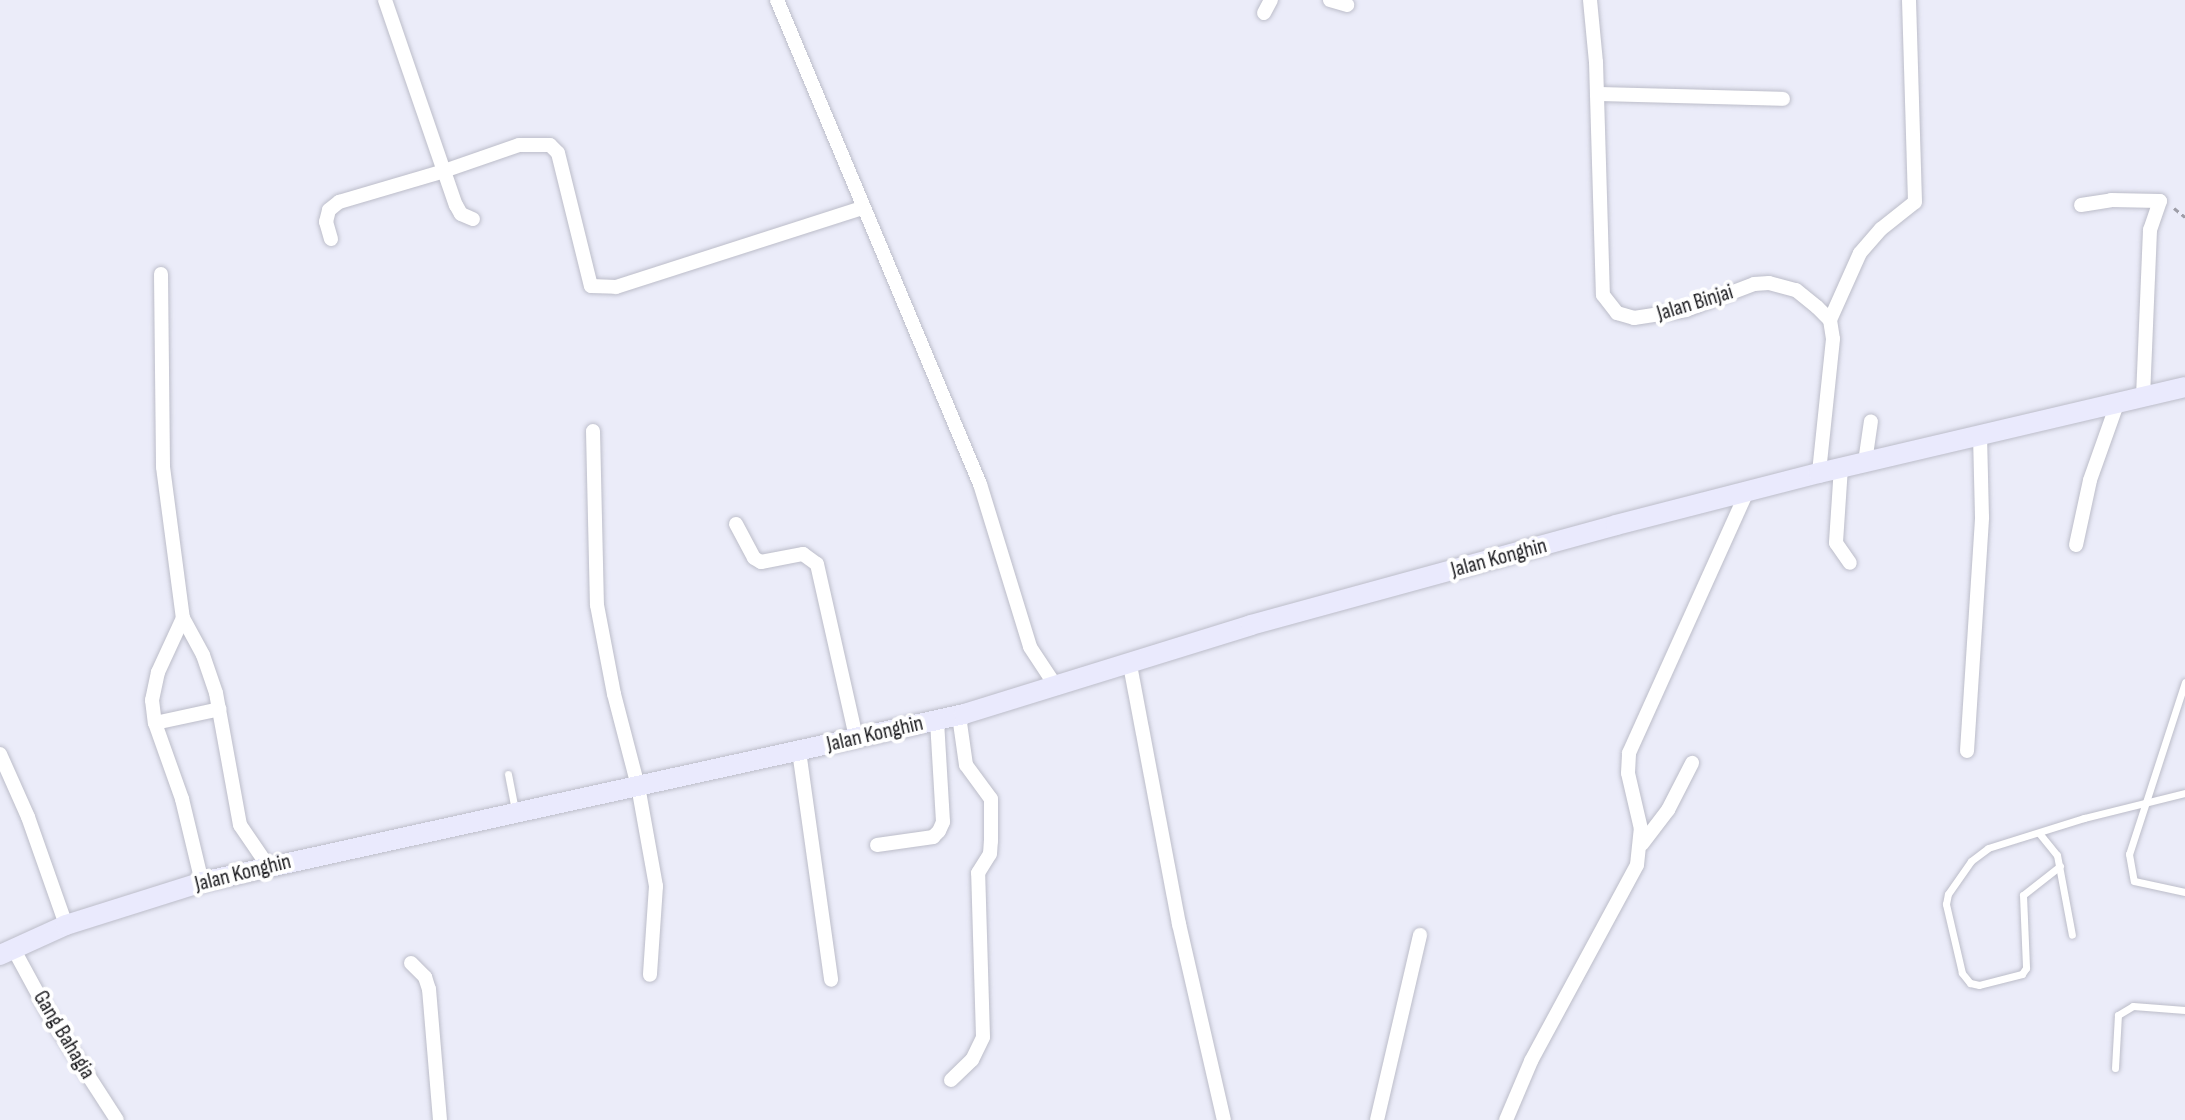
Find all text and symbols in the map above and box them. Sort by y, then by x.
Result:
street label: Jalan Binjai [1654,279,1736,327]
street label: Jalan Konghin [1448,533,1550,583]
street label: Jalan Konghin [824,710,926,758]
street label: Jalan Konghin [192,848,294,898]
street label: Gang Bahagia [27,986,101,1084]

